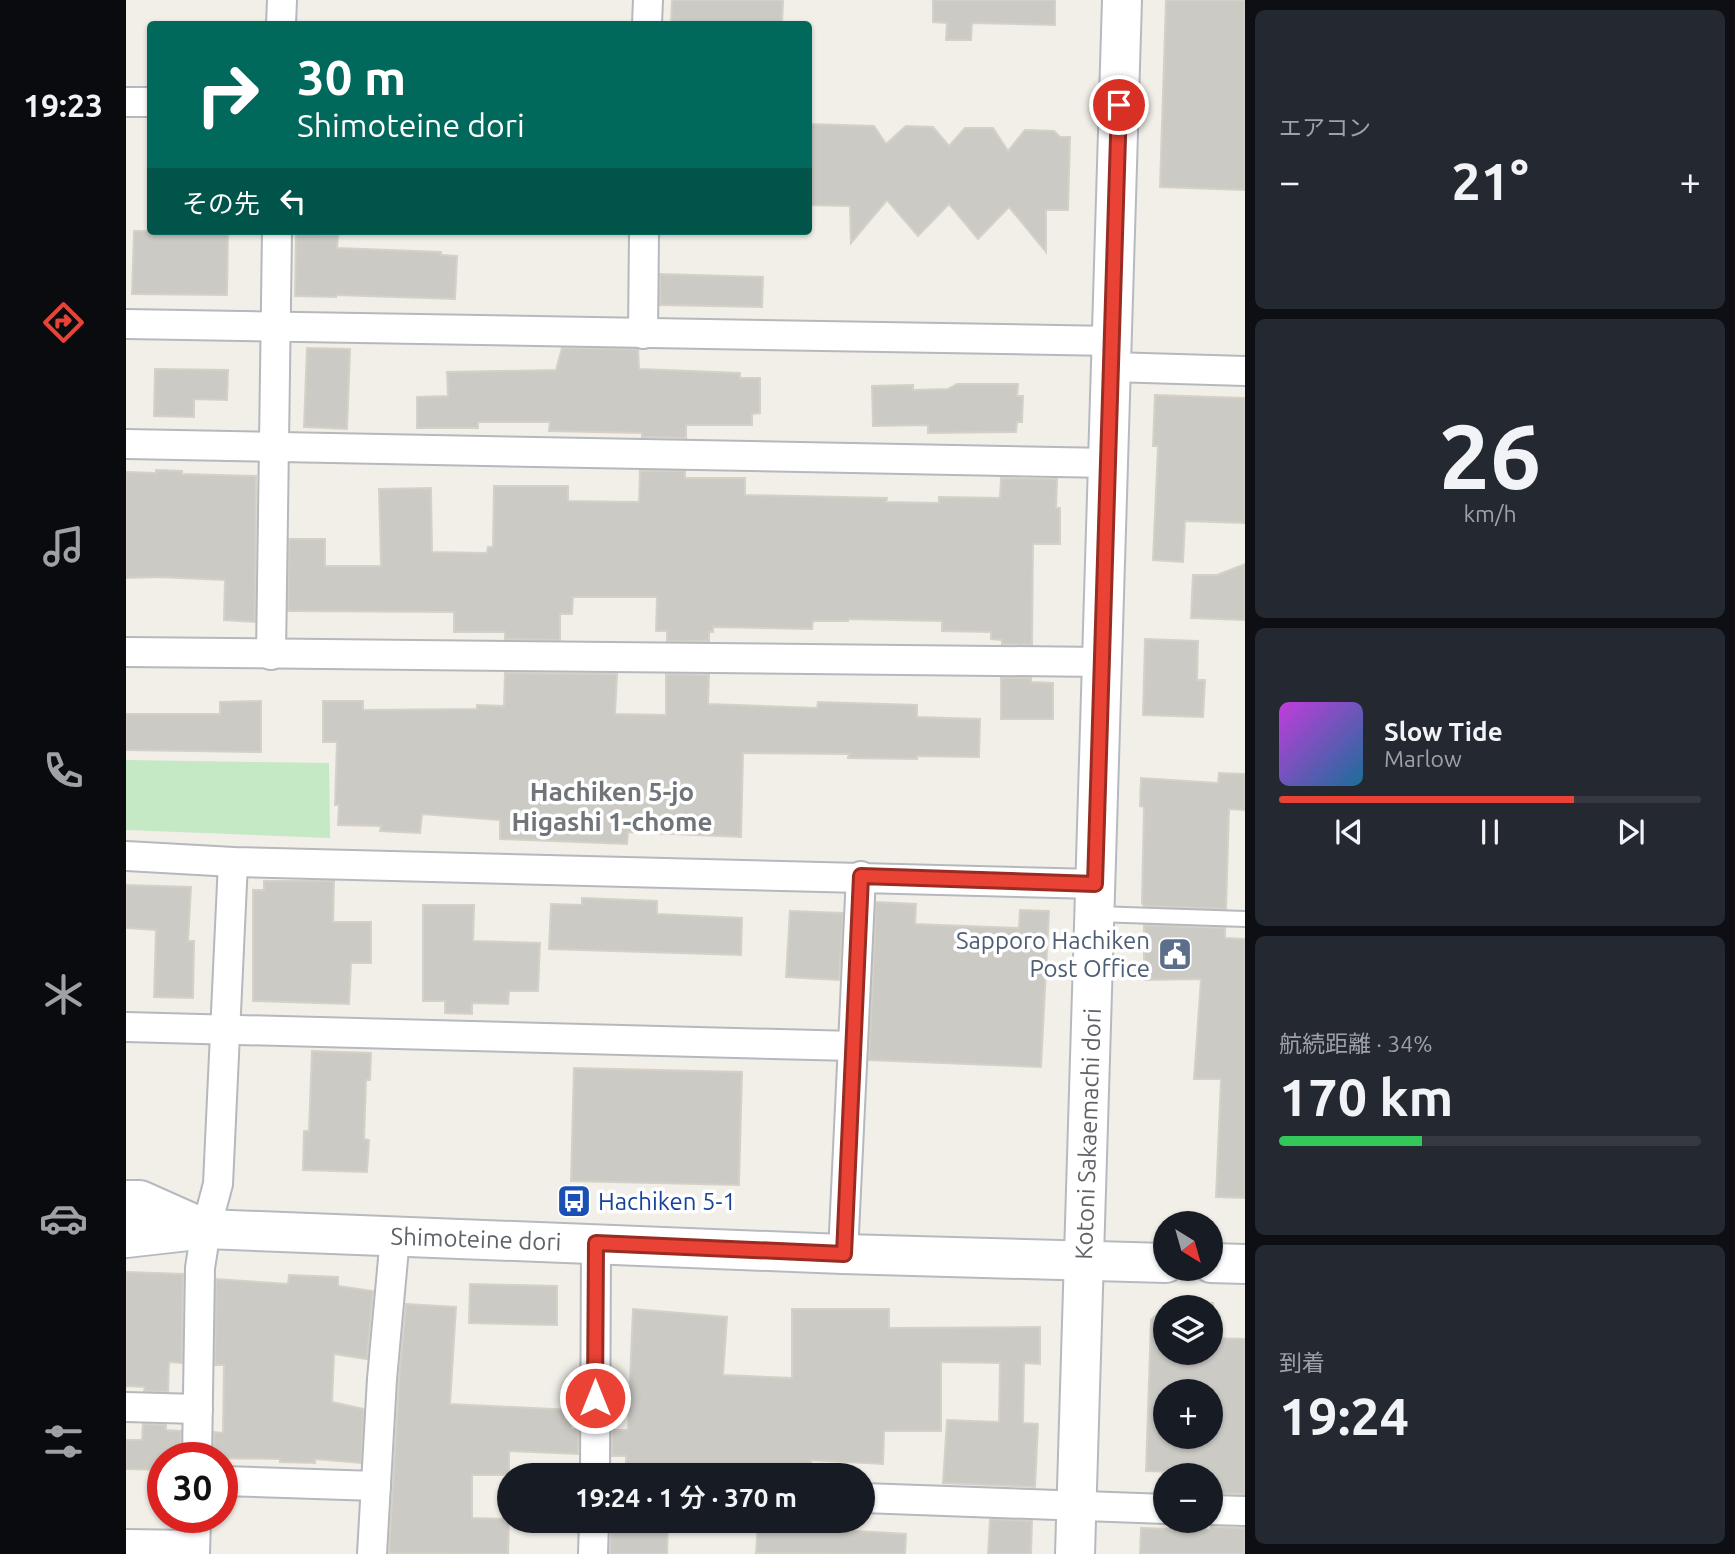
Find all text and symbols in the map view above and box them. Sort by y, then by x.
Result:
icon: right [182,49,273,140]
text: 30 m [297,49,406,104]
pin [1089,75,1149,135]
icon: arrive [1100,86,1138,124]
text: 19:23 [23,87,103,123]
text: Shimoteine dori [297,107,525,143]
text: エアコン [1279,115,1371,140]
text: 21° [1451,152,1529,210]
text: − [1279,160,1300,202]
text: + [1680,160,1701,202]
icon: left [274,182,312,220]
text: その先 [182,189,260,218]
icon: directions [39,298,88,347]
text: 26 [1439,404,1541,506]
text: km/h [1463,501,1517,526]
icon: music [39,522,88,571]
text: Slow Tide [1384,717,1503,746]
icon: phone [39,746,88,795]
text: Marlow [1384,746,1462,771]
district label: Hachiken 5-jo Higashi 1-chome [512,777,712,836]
icon: previous [1330,813,1368,851]
icon: pause [1471,813,1509,851]
icon: next [1612,813,1650,851]
place label: Sapporo Hachiken Post Office [956,927,1150,982]
public building icon: Sapporo Hachiken Post Office [1156,935,1194,973]
icon: climate [39,970,88,1019]
street label: Kotoni Sakaemachi dori [1070,1008,1106,1260]
text: 航続距離 · 34% [1279,1031,1432,1056]
text: 170 km [1279,1068,1453,1126]
bus stop icon: Hachiken 5-1 [555,1182,593,1220]
place label: Hachiken 5-1 [598,1188,736,1215]
icon: car [39,1194,88,1243]
north arrow [1153,1211,1223,1281]
map controls [1153,1211,1223,1533]
street label: Shimoteine dori [390,1223,562,1255]
button: layers [1153,1295,1223,1365]
text: 到着 [1279,1350,1325,1375]
position arrow [558,1361,632,1435]
button: + [1153,1379,1223,1449]
text: 19:24 [1279,1387,1409,1445]
icon: filters [39,1417,88,1466]
speed limit sign: 30 [147,1442,238,1533]
button: − [1153,1463,1223,1533]
text: 19:24 · 1 分 · 370 m [575,1483,797,1512]

